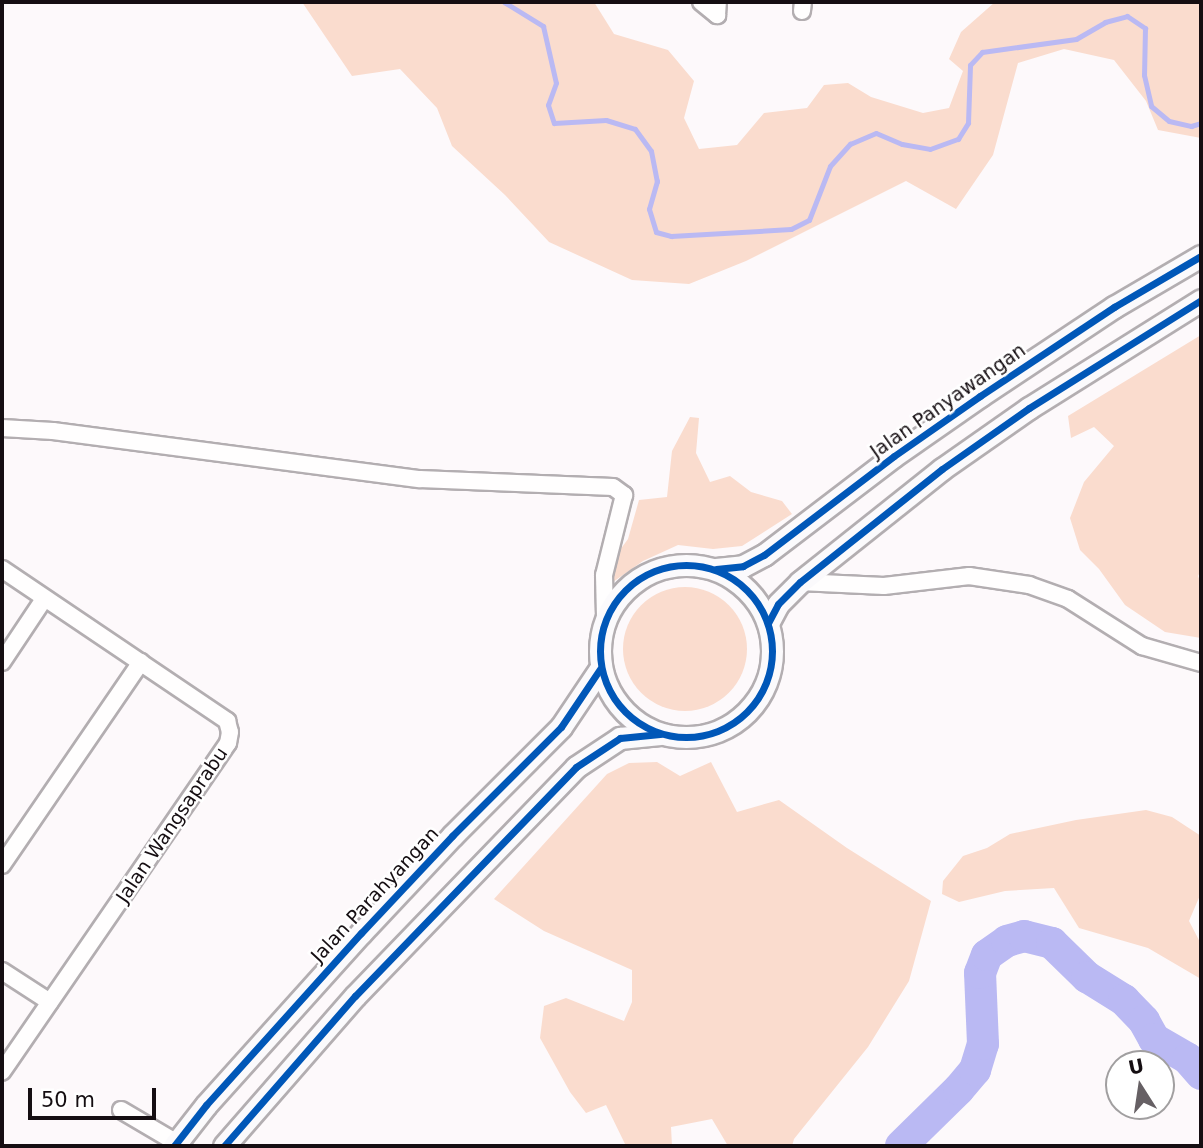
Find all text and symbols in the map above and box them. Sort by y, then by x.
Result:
street label: Jalan Panyawangan [866,339,1030,463]
street label: Jalan Wangsaprabu [111,743,233,907]
street label: Jalan Parahyangan [306,823,444,967]
north arrow [1105,1050,1175,1120]
text: U [1126,1054,1146,1079]
scale bar [32,1074,159,1118]
text: 50 m [41,1088,95,1112]

